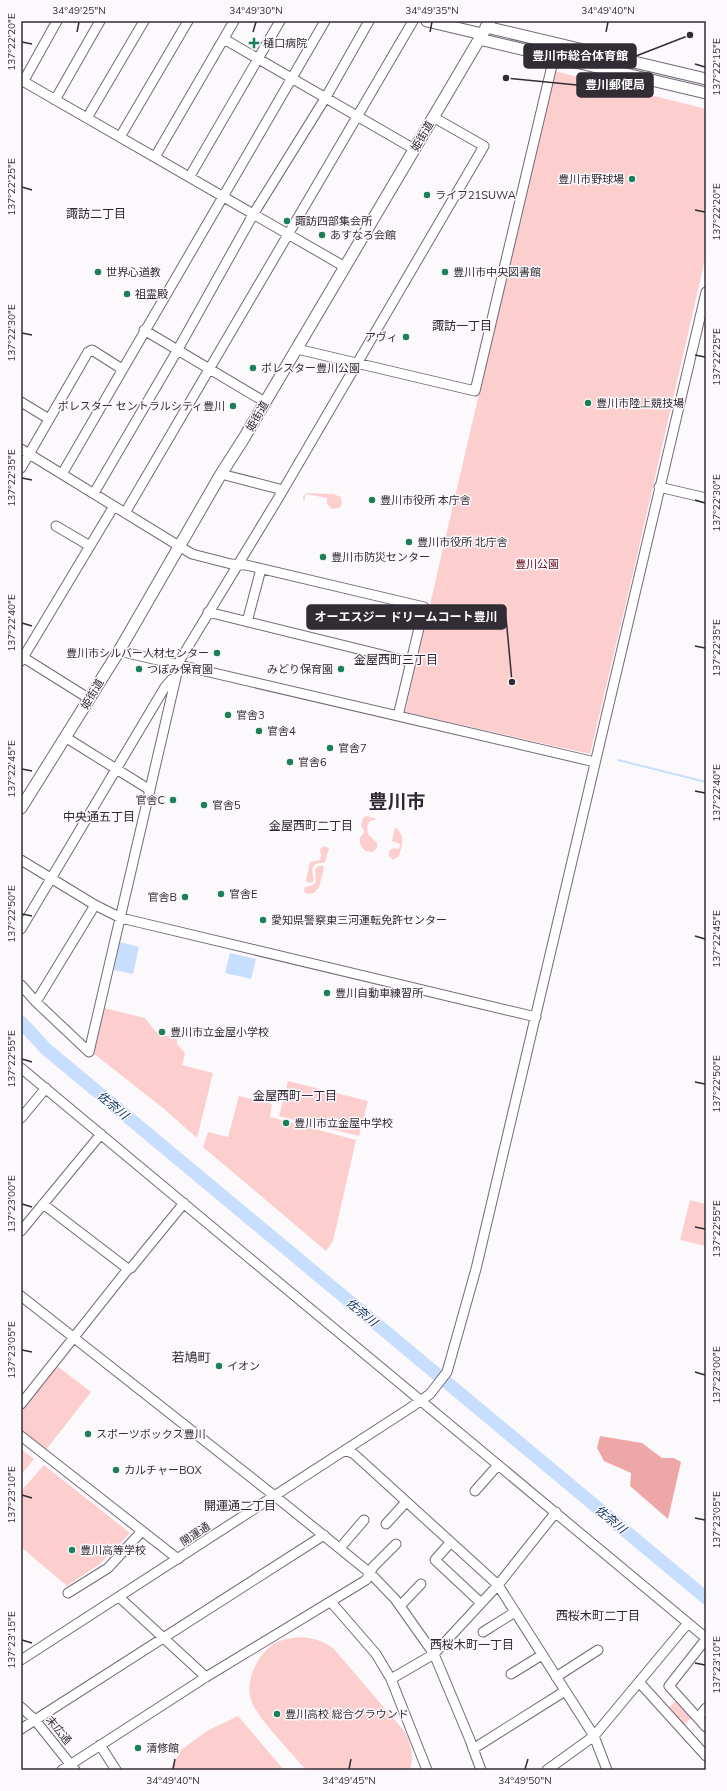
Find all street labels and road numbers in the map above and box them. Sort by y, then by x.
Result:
street label: 姫街道 [408,118,436,154]
street label: 姫街道 [243,398,271,434]
street label: 姫街道 [78,676,106,712]
street label: 開運通 [177,1519,213,1549]
street label: 末広通 [43,1713,75,1747]

